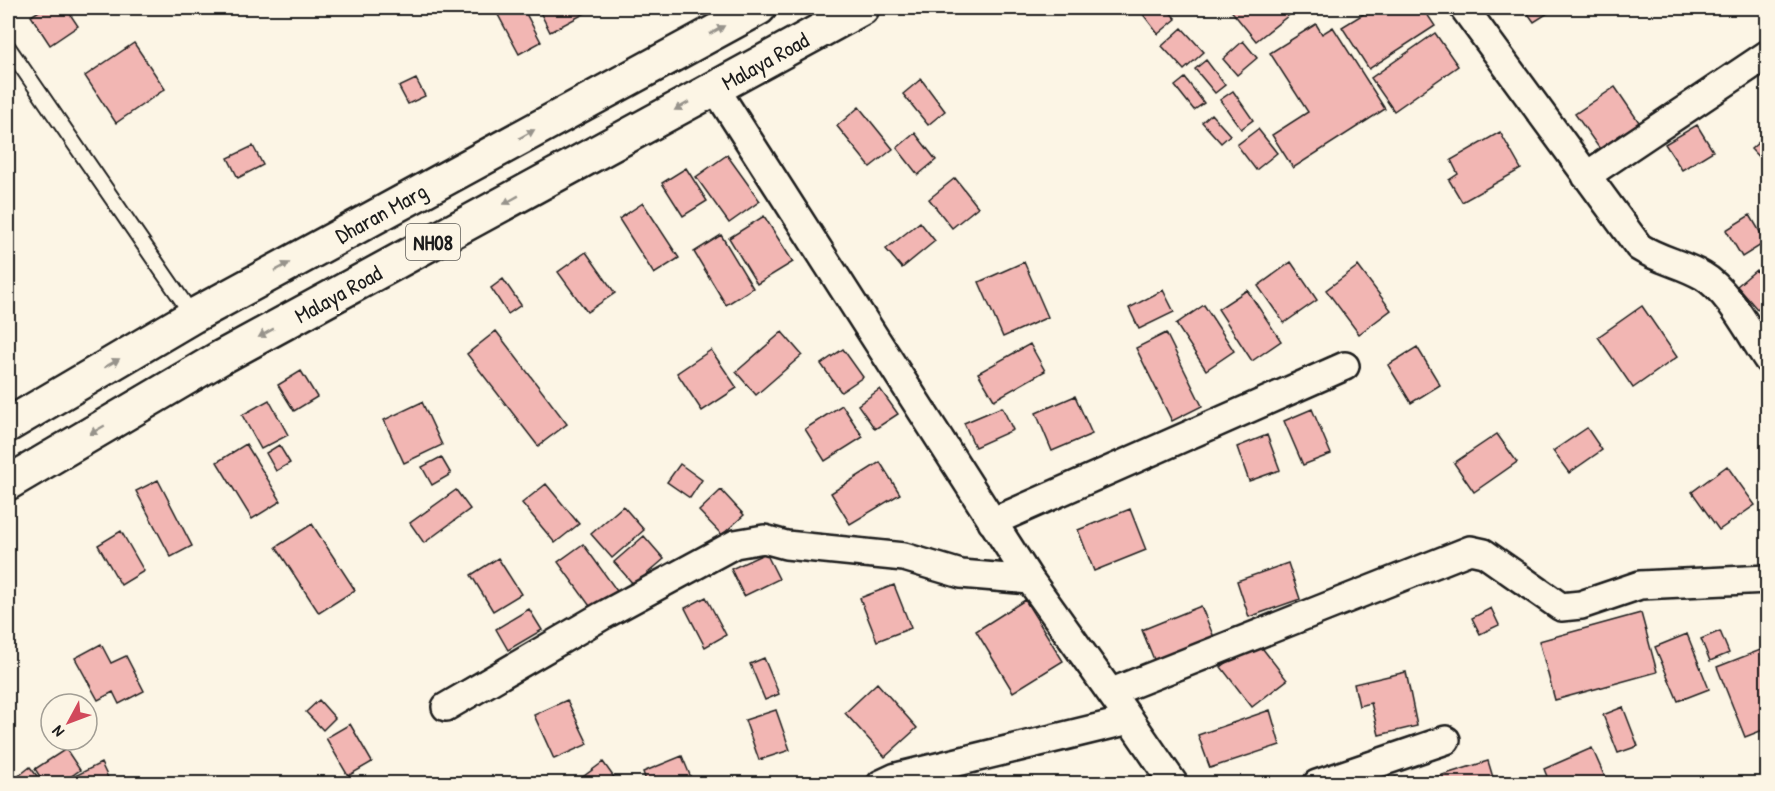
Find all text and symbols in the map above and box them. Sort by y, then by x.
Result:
one-way arrow [709,25,725,36]
street label: Malaya Road [716,25,814,97]
one-way arrow [673,101,690,111]
one-way arrow [519,129,536,139]
street label: Dharan Marg [330,176,432,250]
one-way arrow [502,195,519,205]
road number: NH08 [406,224,460,260]
street label: Malaya Road [289,258,387,330]
one-way arrow [274,262,291,272]
one-way arrow [257,328,274,338]
one-way arrow [104,358,121,368]
one-way arrow [89,425,105,436]
north arrow [39,692,99,752]
text: N [46,721,69,742]

